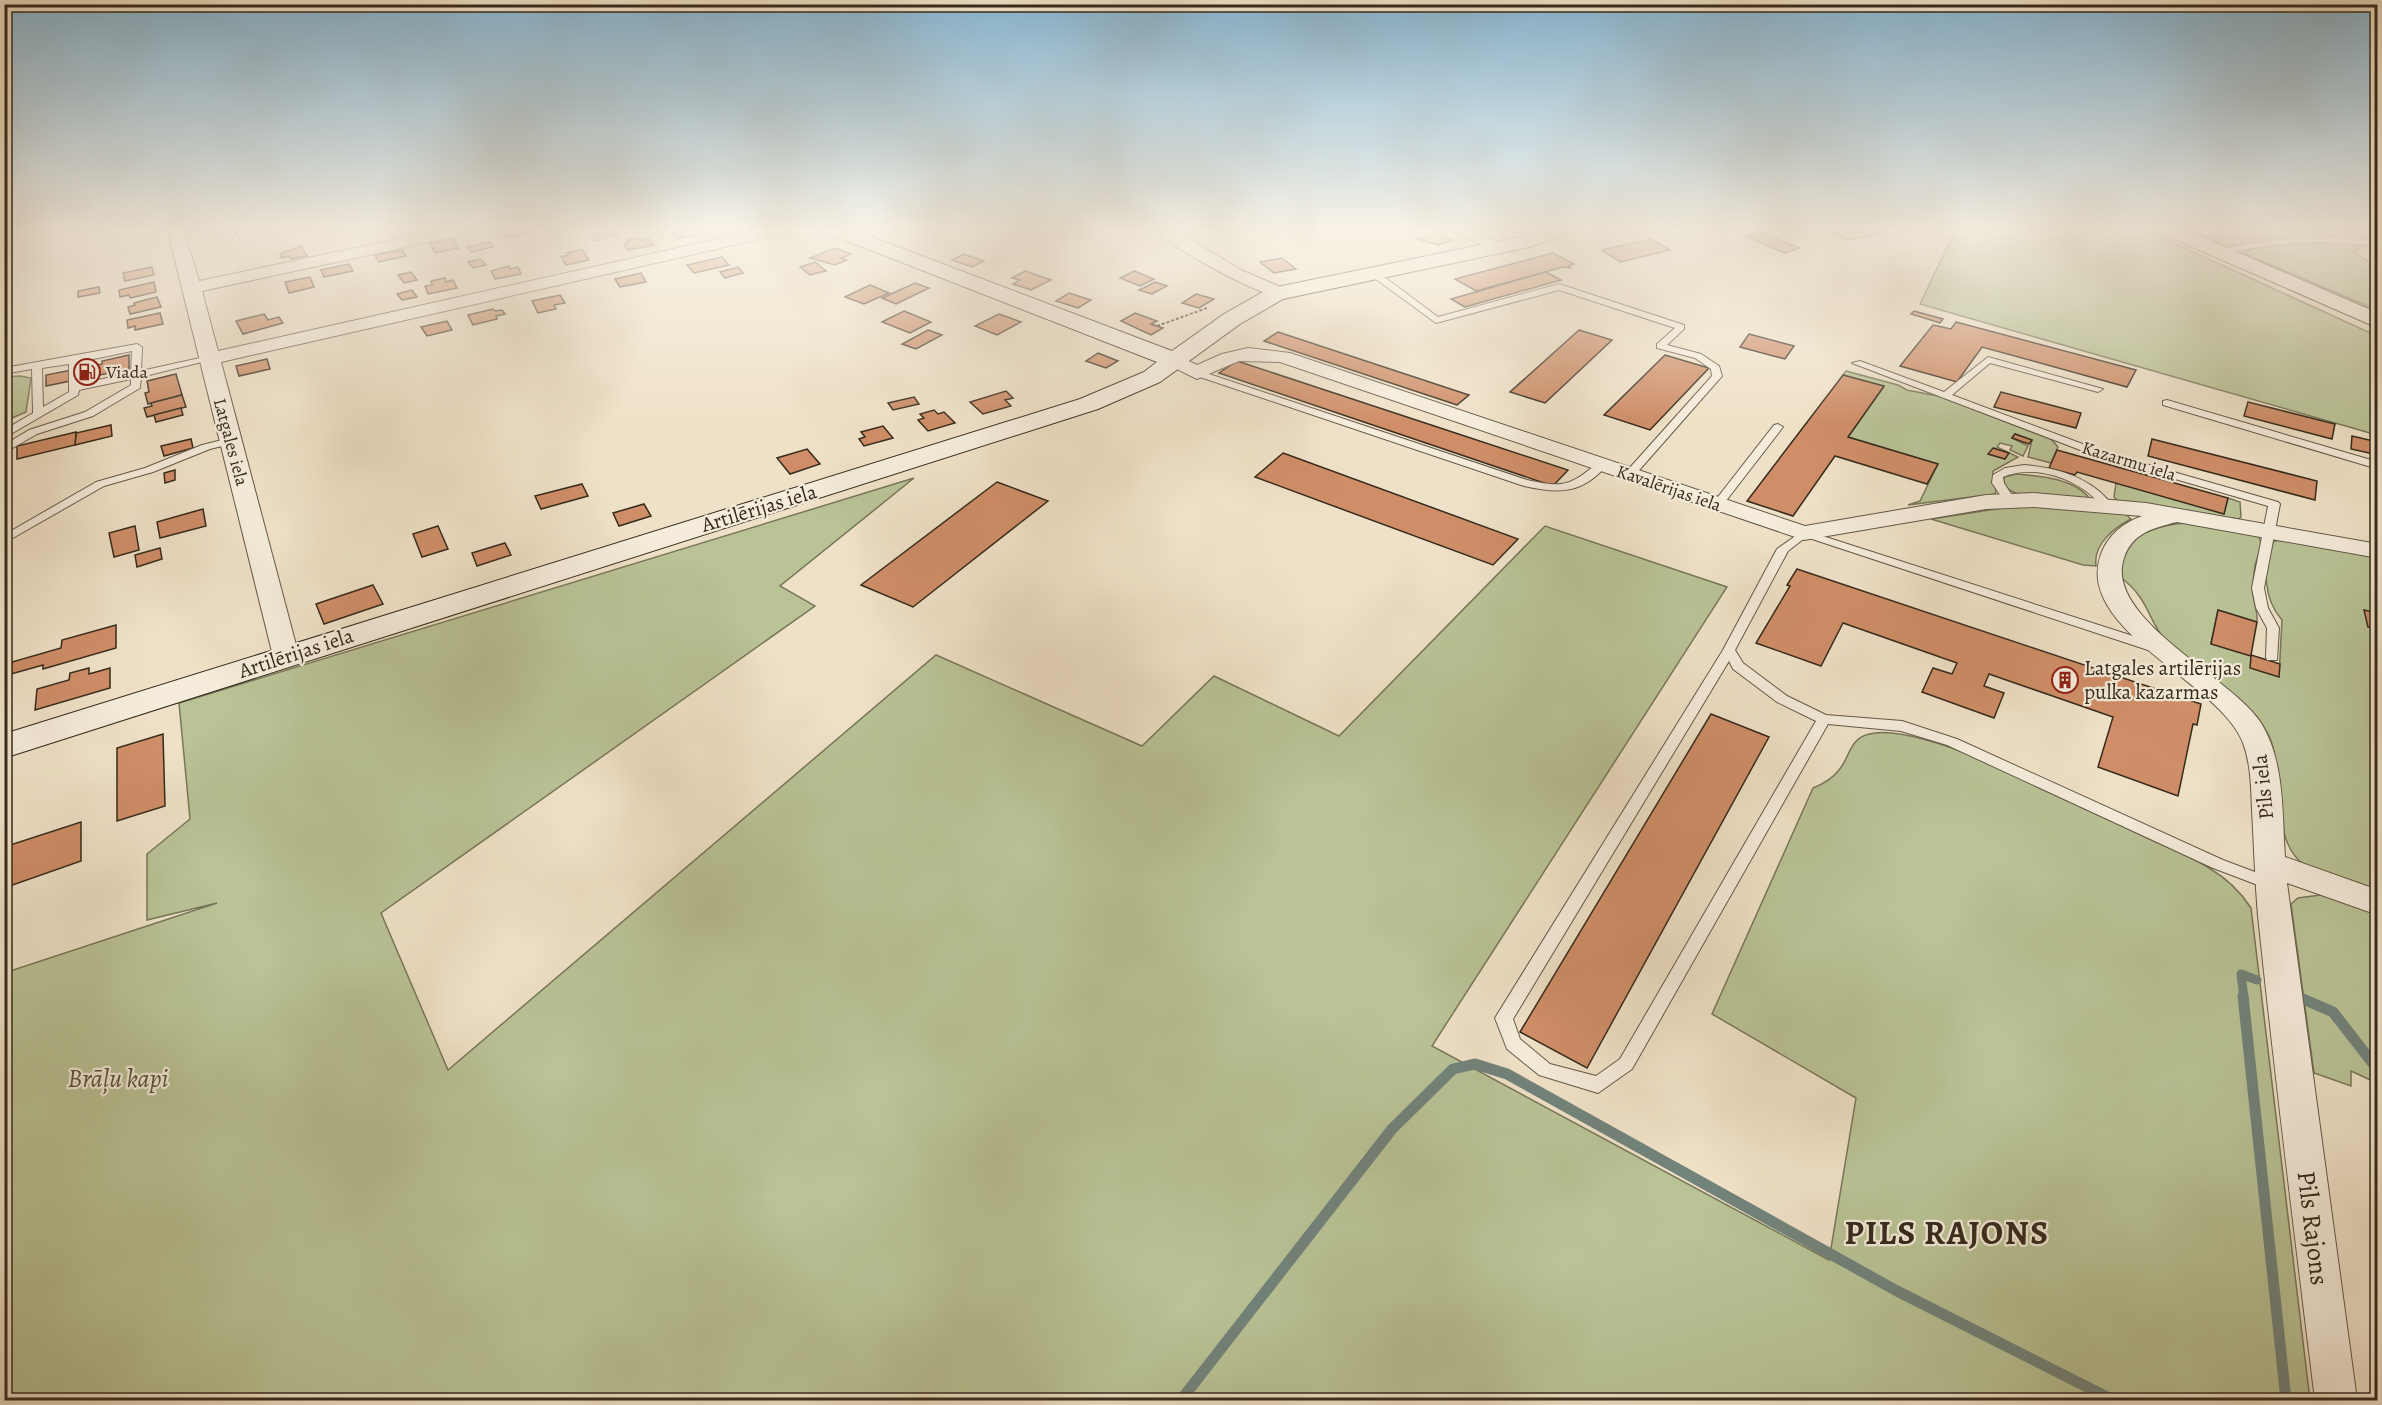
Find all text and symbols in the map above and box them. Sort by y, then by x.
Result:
fuel station icon: Viada [72,357,102,387]
place label: Viada [105,360,148,384]
street label: Latgales iela [208,396,254,489]
street label: Kazarmu iela [2079,435,2180,487]
street label: Kavalērijas iela [1613,459,1725,517]
street label: Artilērijas iela [697,477,820,539]
street label: Artilērijas iela [234,621,357,685]
place label: Latgales artilērijas pulka kazarmas [2084,654,2241,706]
building icon: Latgales artilērijas pulka kazarmas [2050,665,2080,695]
street label: Pils iela [2246,753,2280,821]
park label: Brāļu kapi [68,1061,169,1096]
street label: Pils Rajons [2289,1169,2337,1287]
district label: PILS RAJONS [1845,1210,2049,1255]

